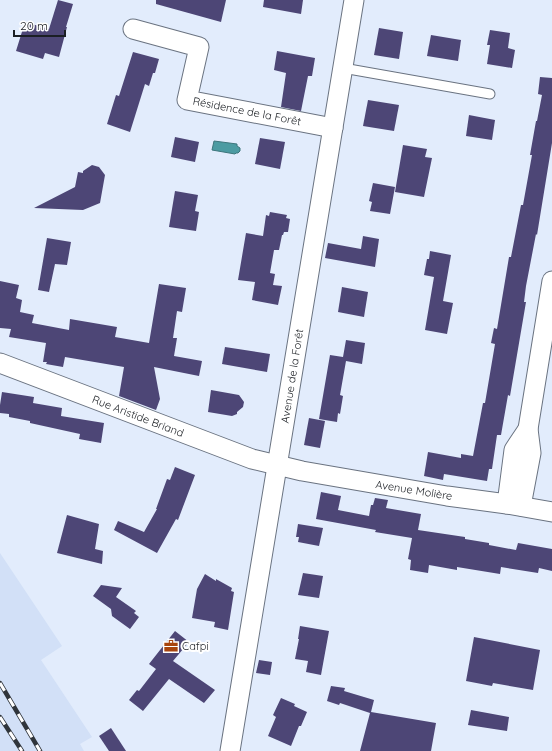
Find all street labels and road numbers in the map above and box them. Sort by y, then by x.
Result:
street label: Résidence de la Forêt [192,94,303,128]
street label: Avenue de la Forêt [278,328,306,424]
street label: Rue Aristide Briand [90,392,186,440]
street label: Avenue Molière [375,477,453,503]

